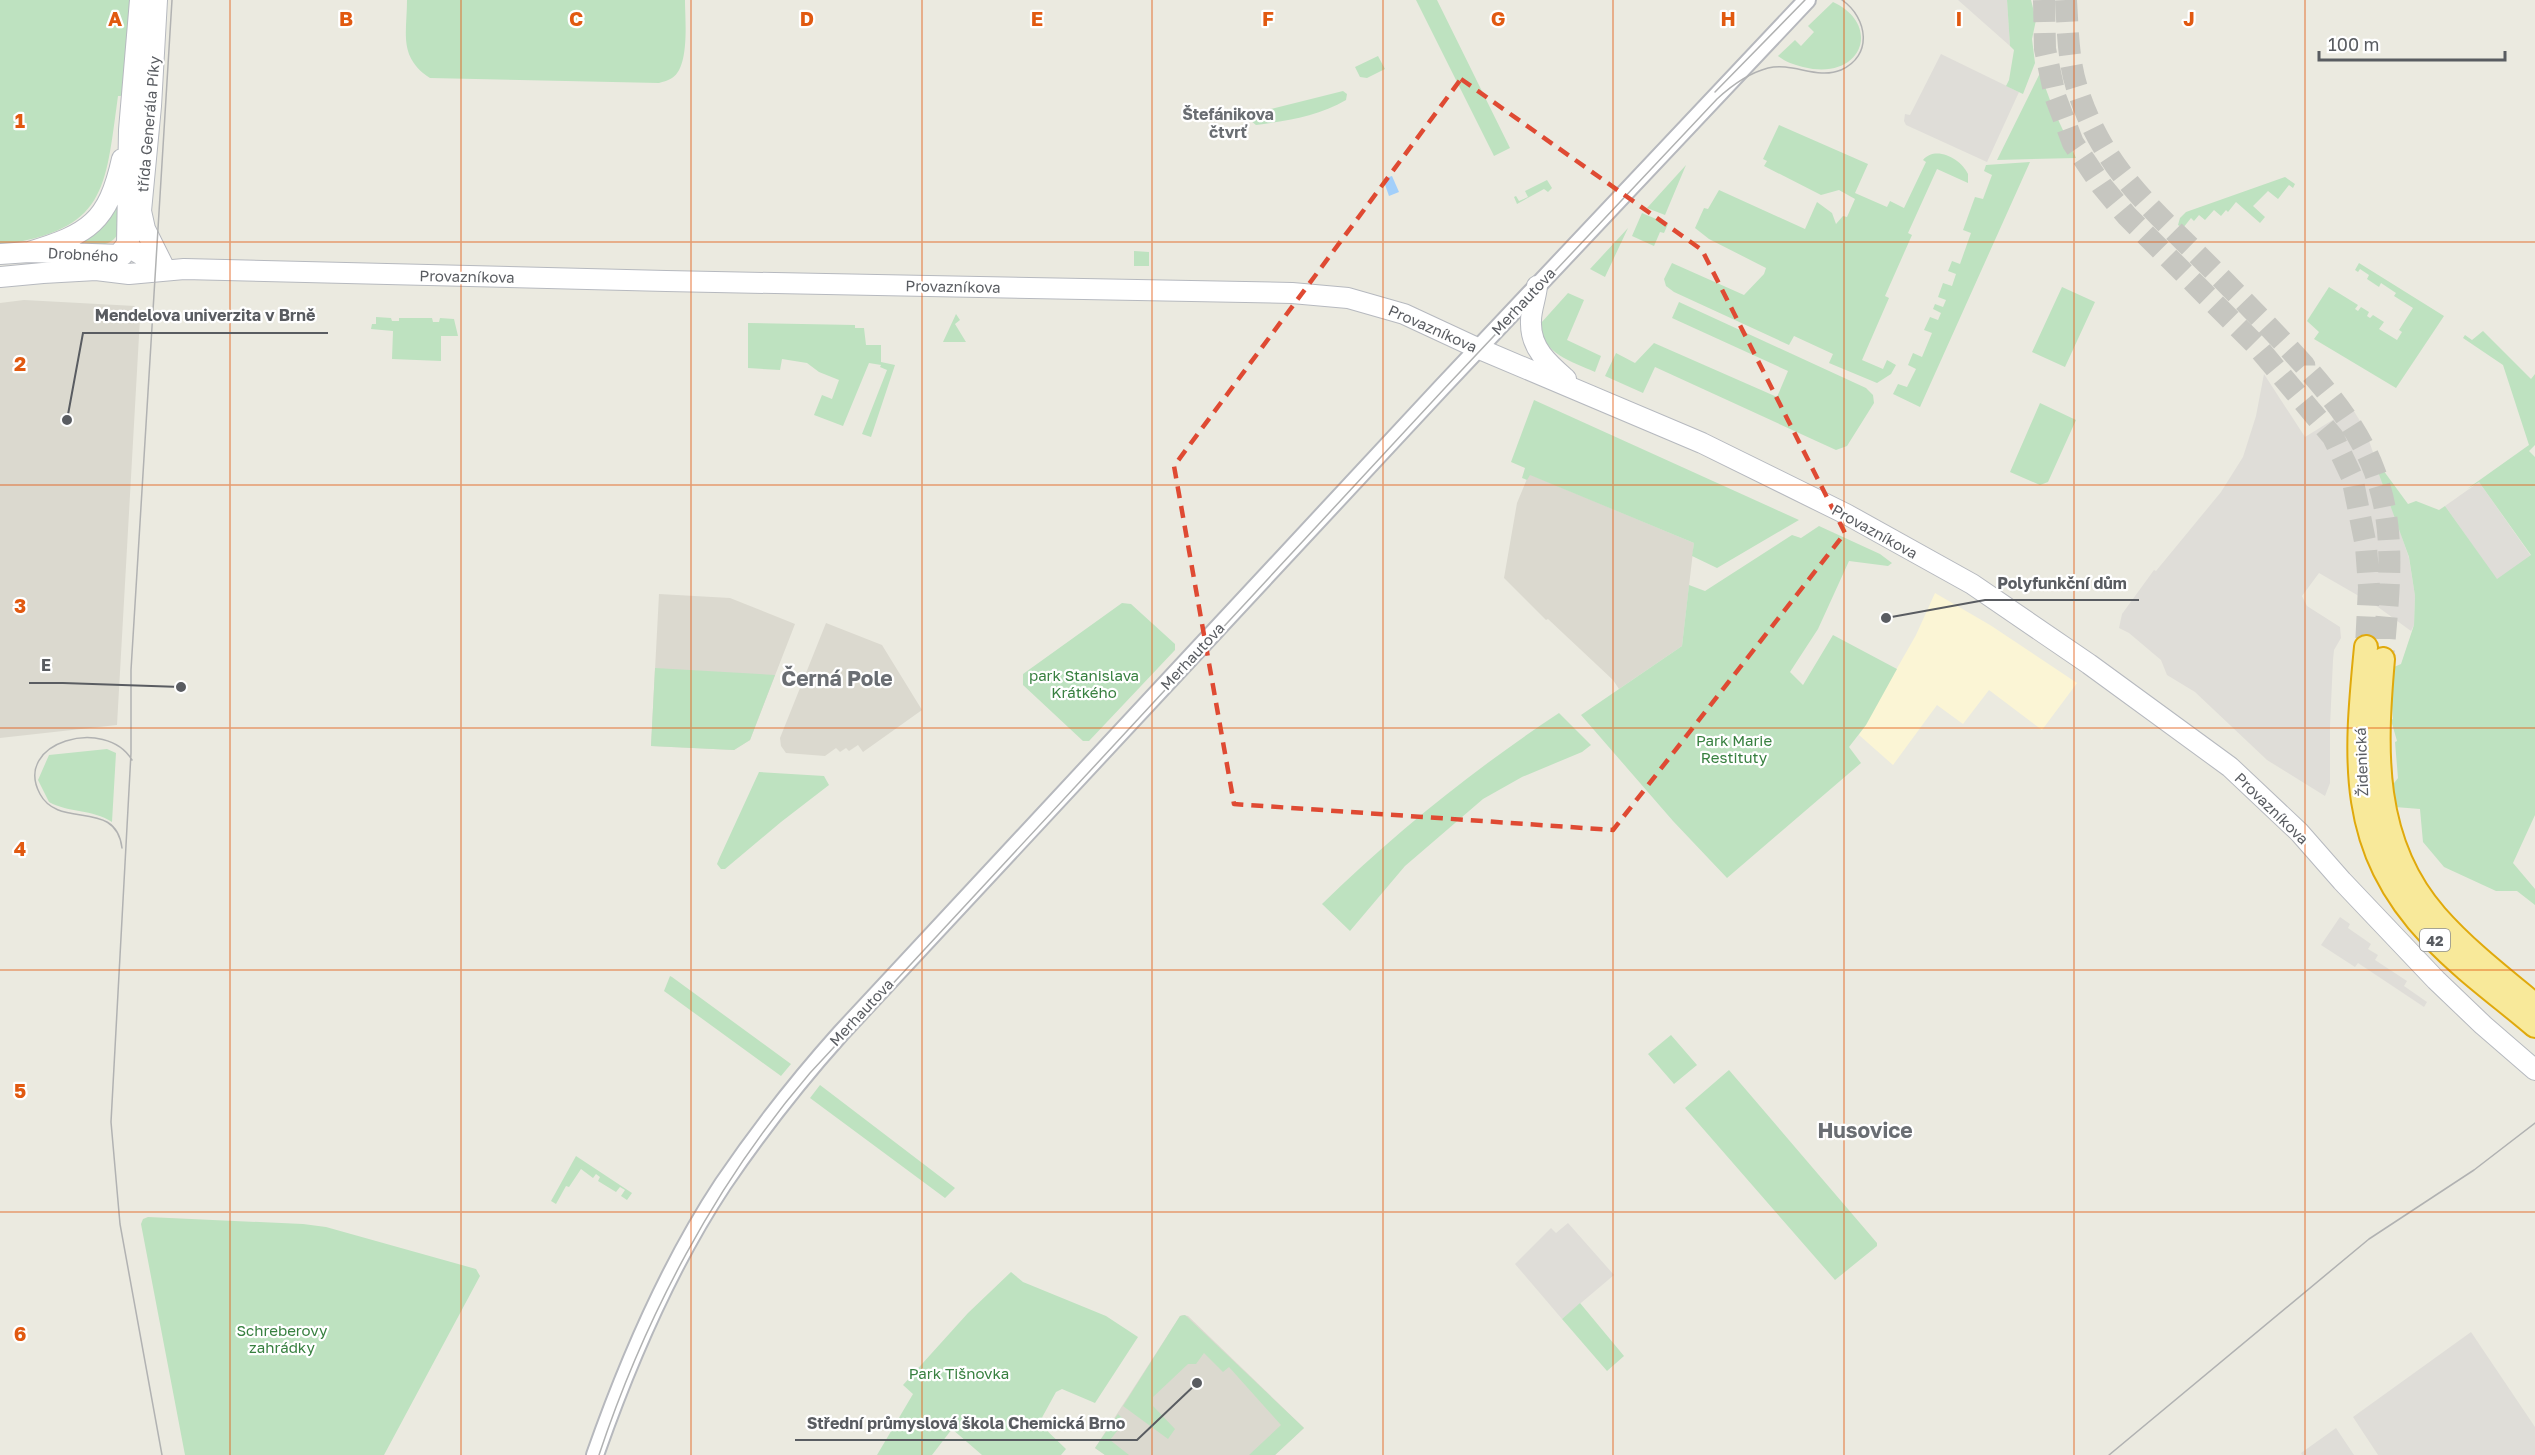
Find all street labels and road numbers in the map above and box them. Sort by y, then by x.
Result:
street label: třída Generála Píky [133,54,163,193]
street label: Drobného [47,243,119,265]
street label: Merhautova [1487,264,1559,338]
street label: Provazníkova [419,266,515,286]
street label: Provazníkova [905,276,1001,296]
street label: Provazníkova [1386,300,1480,356]
street label: Provazníkova [1829,500,1921,562]
street label: Merhautova [1156,619,1228,693]
street label: Židenická [2351,727,2371,797]
street label: Provazníkova [2232,768,2312,848]
road number: 42 [2420,929,2450,951]
street label: Merhautova [825,975,897,1049]

